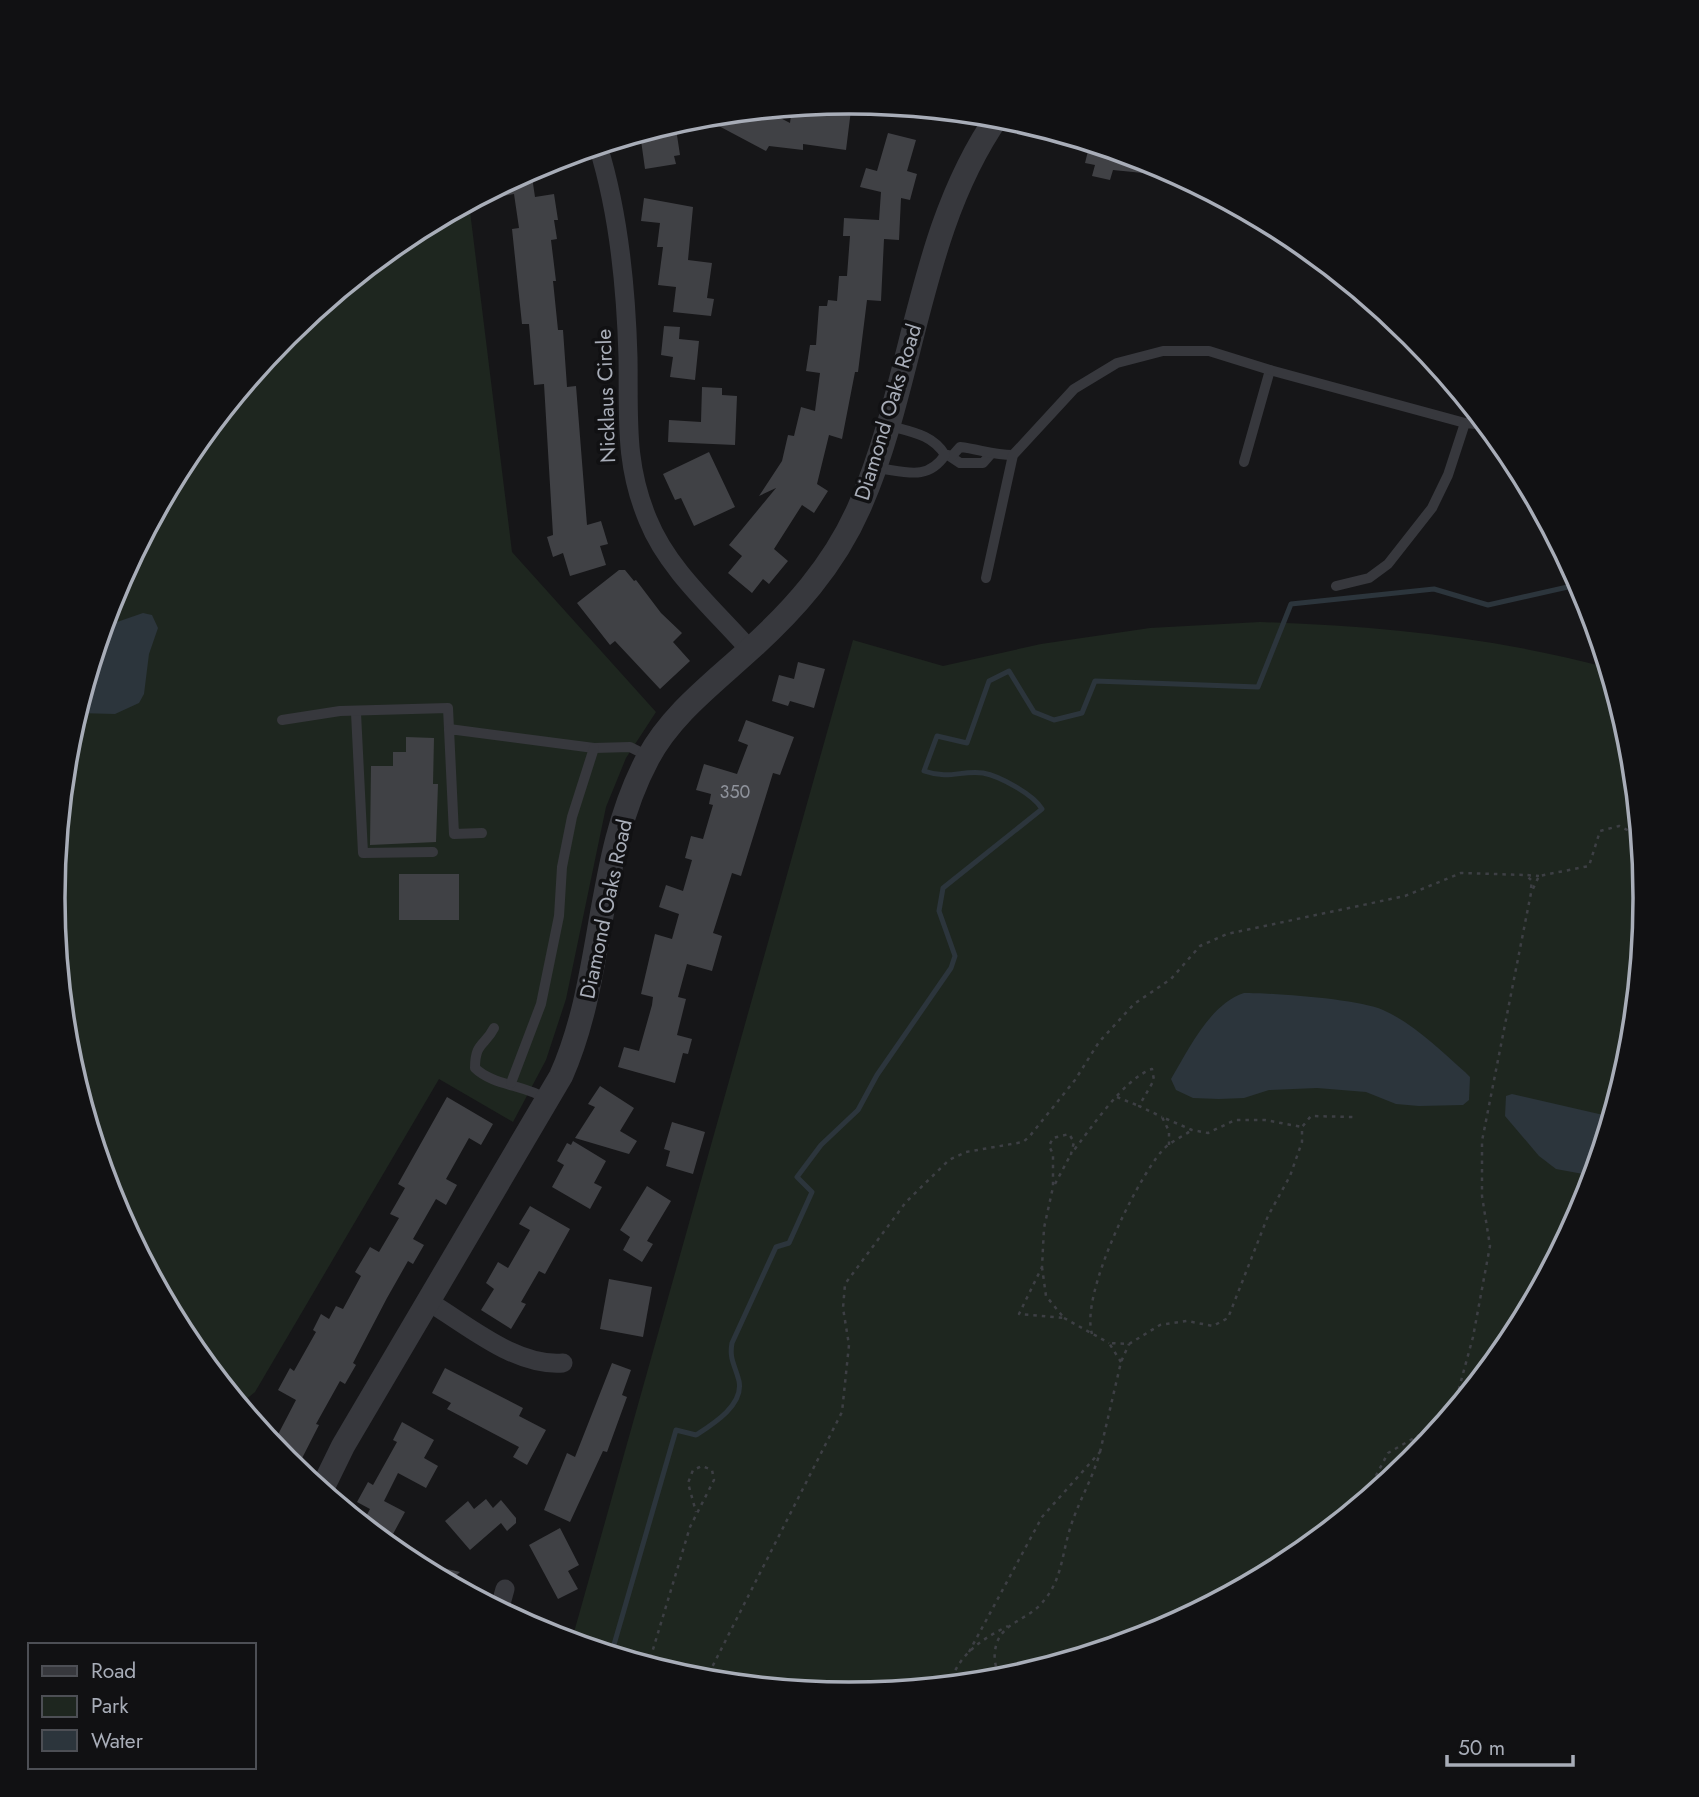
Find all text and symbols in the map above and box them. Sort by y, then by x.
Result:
street label: Diamond Oaks Road [847,320,929,504]
street label: Nicklaus Circle [589,328,623,464]
house number: 350 [720,779,751,805]
street label: Diamond Oaks Road [572,816,640,1002]
legend [28,1643,256,1769]
text: Road [91,1656,136,1686]
text: Park [91,1691,129,1721]
scale bar [1447,1724,1573,1768]
text: Water [91,1726,144,1756]
text: 50 m [1458,1733,1505,1763]

